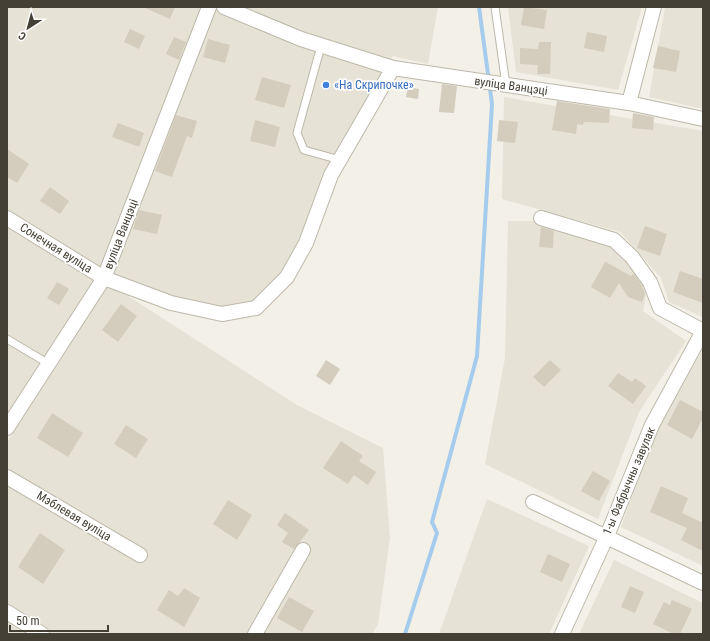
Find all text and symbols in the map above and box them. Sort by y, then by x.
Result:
north arrow [8,8,48,48]
text: С [16,29,29,43]
street label: вуліца Ванцэці [473,74,549,98]
place label: «На Скрипочке» [334,78,414,92]
marker: «На Скрипочке» [321,80,331,90]
street label: вуліца Ванцэці [101,197,141,271]
street label: Сонечная вуліца [17,220,95,276]
street label: 1-ы Фабрычны завулак [600,425,658,537]
street label: Мэблевая вуліца [34,488,114,544]
scale bar [10,607,108,633]
text: 50 m [16,614,40,628]

